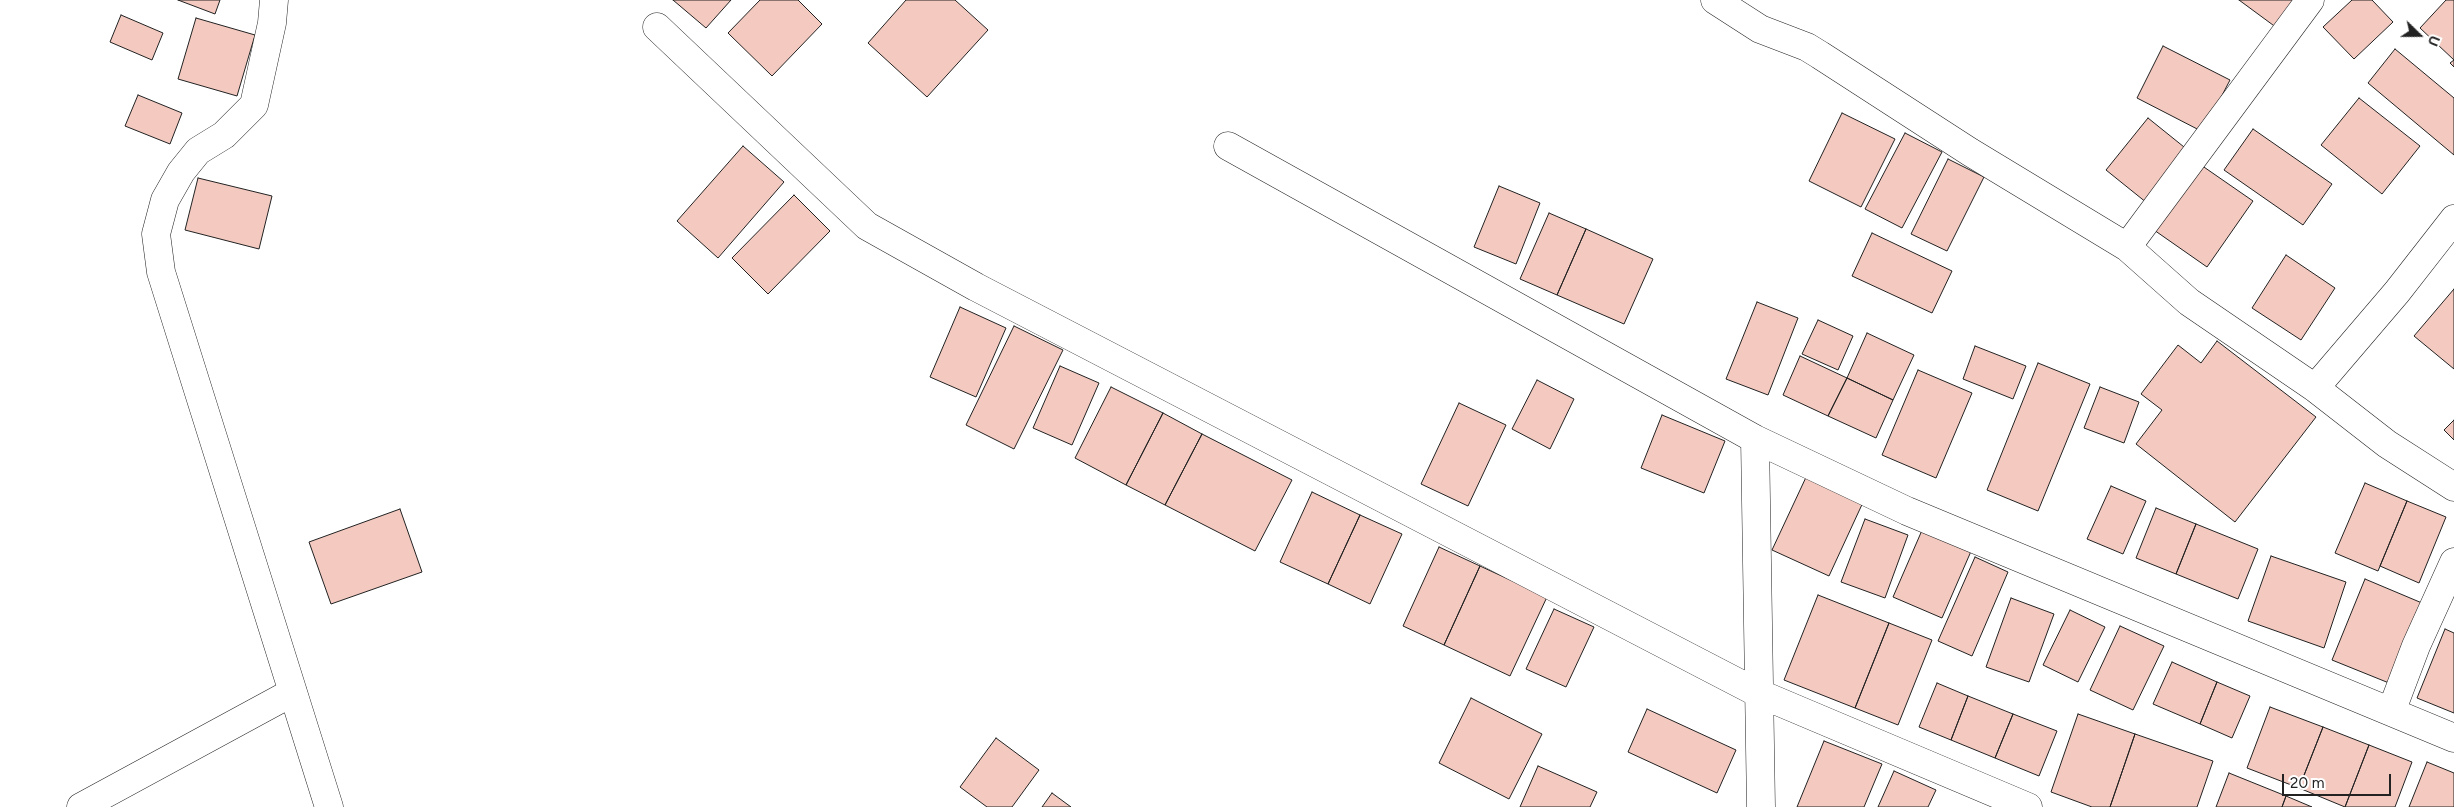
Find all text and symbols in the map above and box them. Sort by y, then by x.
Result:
north arrow [2394,10,2444,60]
text: U [2424,33,2443,49]
scale bar [2284,764,2393,796]
text: 20 m [2290,774,2324,792]

